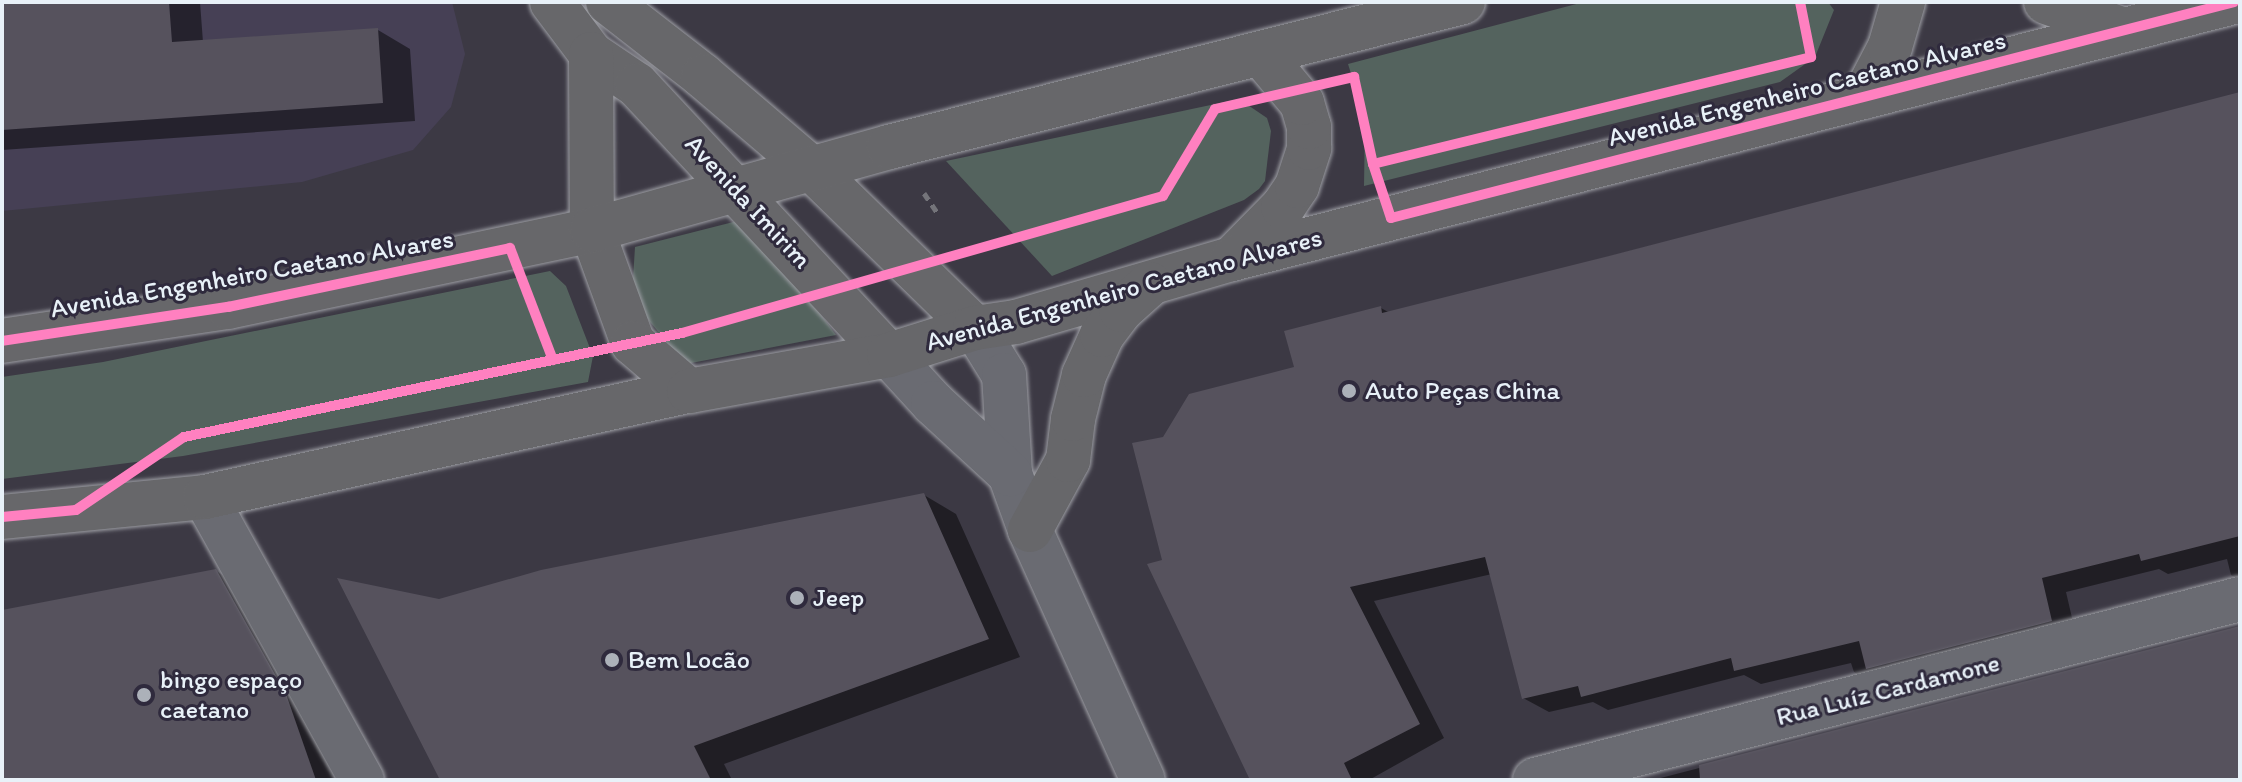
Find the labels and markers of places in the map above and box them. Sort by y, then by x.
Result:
place label: Auto Peças China [1365,375,1558,407]
marker: Auto Peças China [1340,382,1358,400]
place label: Jeep [813,582,864,614]
marker: Jeep [788,589,806,607]
place label: Bem Locão [628,644,750,676]
marker: Bem Locão [603,651,621,669]
place label: bingo espaço caetano [160,664,301,726]
marker: bingo espaço caetano [135,686,153,704]

